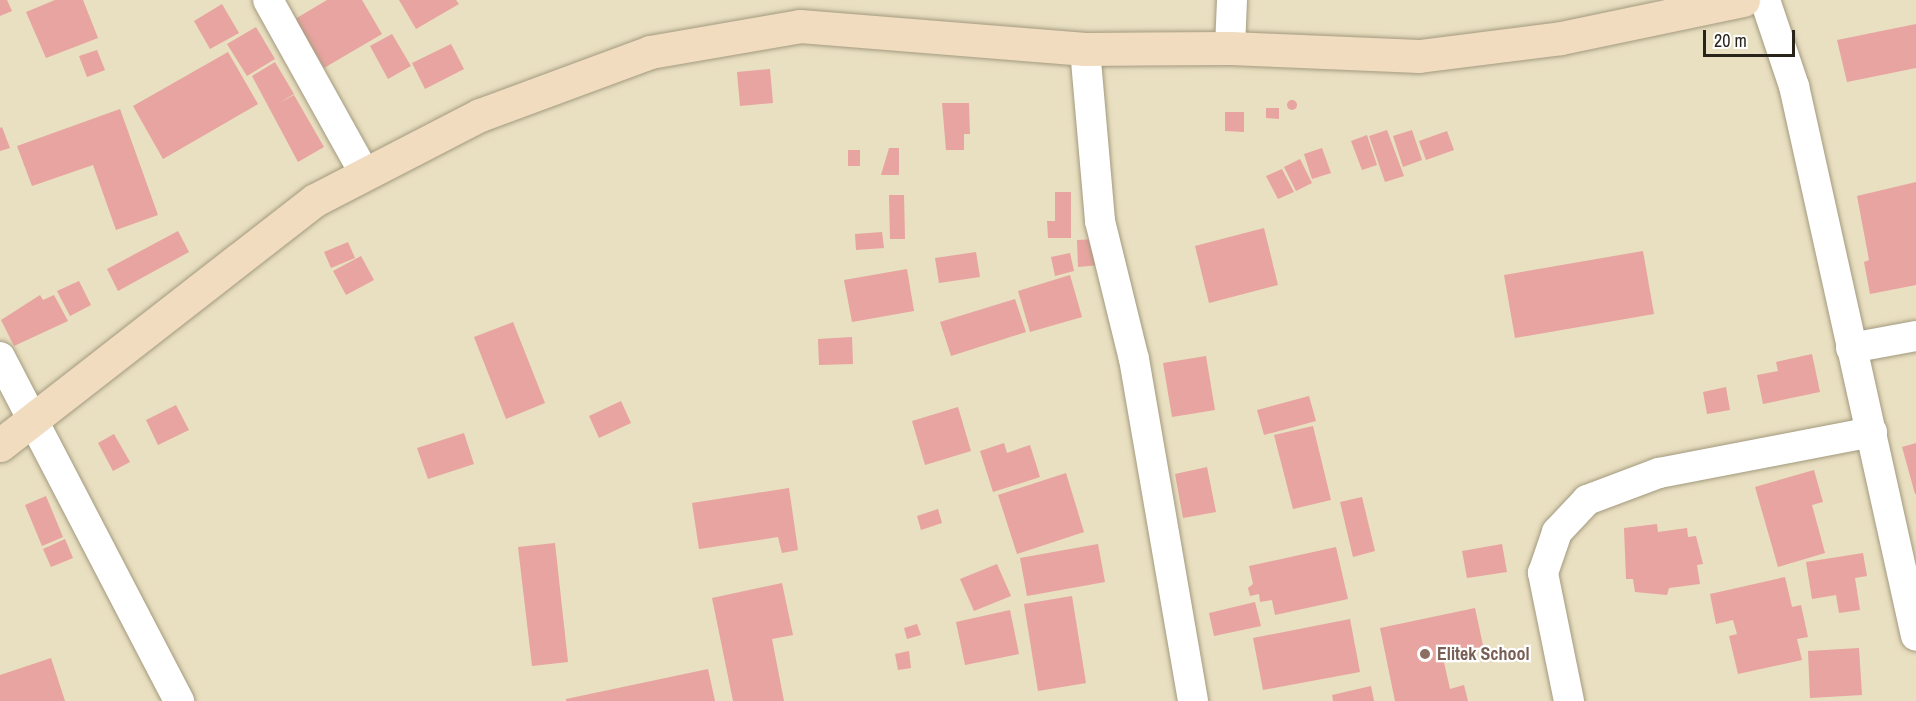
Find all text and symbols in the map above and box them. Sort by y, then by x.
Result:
scale bar [1706,18,1798,56]
text: 20 m [1714,28,1747,53]
place label: Elitek School [1437,643,1530,665]
marker: Elitek School [1418,647,1432,661]

